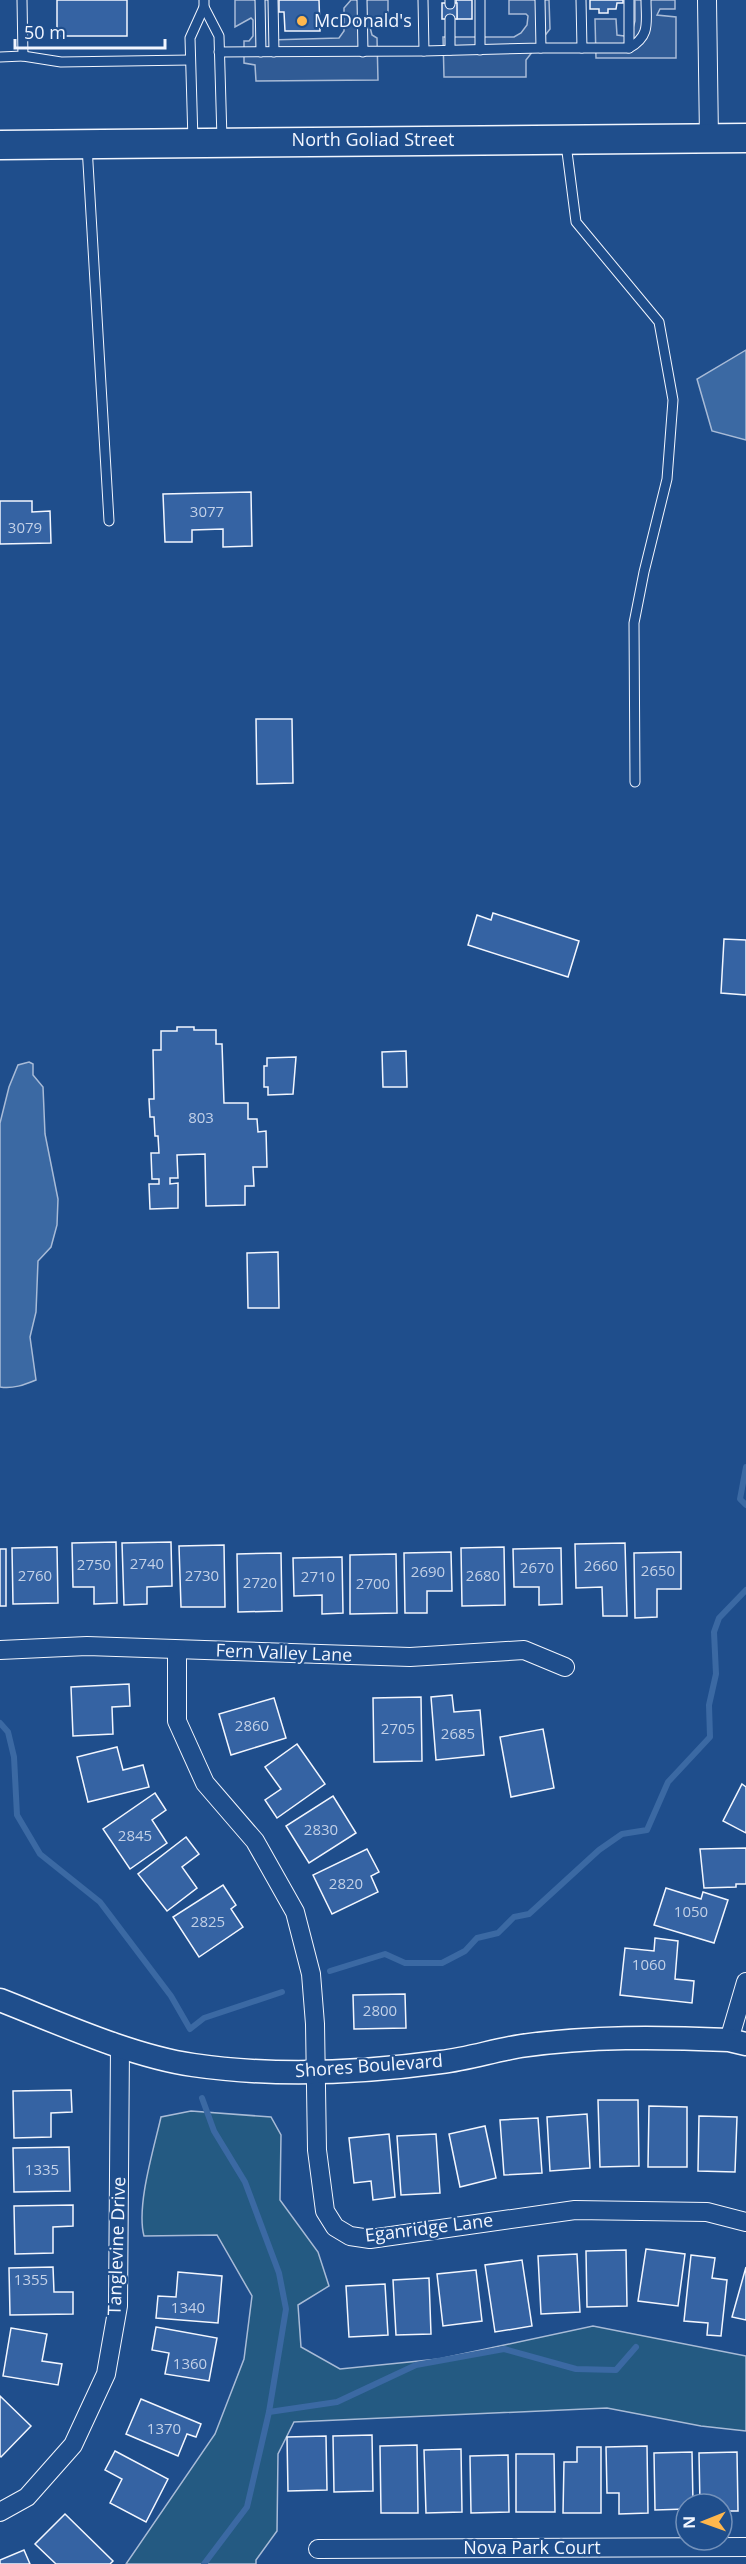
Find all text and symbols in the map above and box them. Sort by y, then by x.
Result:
place label: McDonald's [314,8,412,32]
scale bar [15,12,165,50]
marker: McDonald's [295,14,309,28]
text: 50 m [24,20,66,44]
street label: North Goliad Street [292,127,454,151]
house number: 3077 [190,501,224,521]
house number: 3079 [8,517,42,537]
house number: 803 [188,1107,214,1127]
house number: 2740 [130,1553,164,1573]
house number: 2750 [77,1554,111,1574]
house number: 2660 [584,1555,618,1575]
house number: 2670 [520,1557,554,1577]
house number: 2650 [641,1560,675,1580]
house number: 2690 [411,1561,445,1581]
house number: 2760 [18,1565,52,1585]
house number: 2730 [185,1565,219,1585]
house number: 2680 [466,1565,500,1585]
house number: 2710 [301,1566,335,1586]
house number: 2720 [243,1572,277,1592]
house number: 2700 [356,1573,390,1593]
street label: Fern Valley Lane [215,1638,353,1666]
house number: 2860 [235,1715,269,1735]
house number: 2705 [381,1718,415,1738]
house number: 2685 [441,1723,475,1743]
house number: 2830 [304,1819,338,1839]
house number: 2845 [118,1825,152,1845]
house number: 2820 [329,1873,363,1893]
house number: 1050 [674,1901,708,1921]
house number: 2825 [191,1911,225,1931]
house number: 1060 [632,1954,666,1974]
house number: 2800 [363,2000,397,2020]
street label: Shores Boulevard [294,2048,444,2082]
house number: 1335 [25,2159,59,2179]
street label: Tanglevine Drive [102,2176,130,2316]
street label: Eganridge Lane [363,2207,494,2247]
house number: 1355 [14,2269,48,2289]
house number: 1340 [171,2297,205,2317]
house number: 1360 [173,2353,207,2373]
house number: 1370 [147,2418,181,2438]
north arrow [674,2492,734,2552]
text: N [678,2516,700,2529]
street label: Nova Park Court [463,2535,601,2559]

